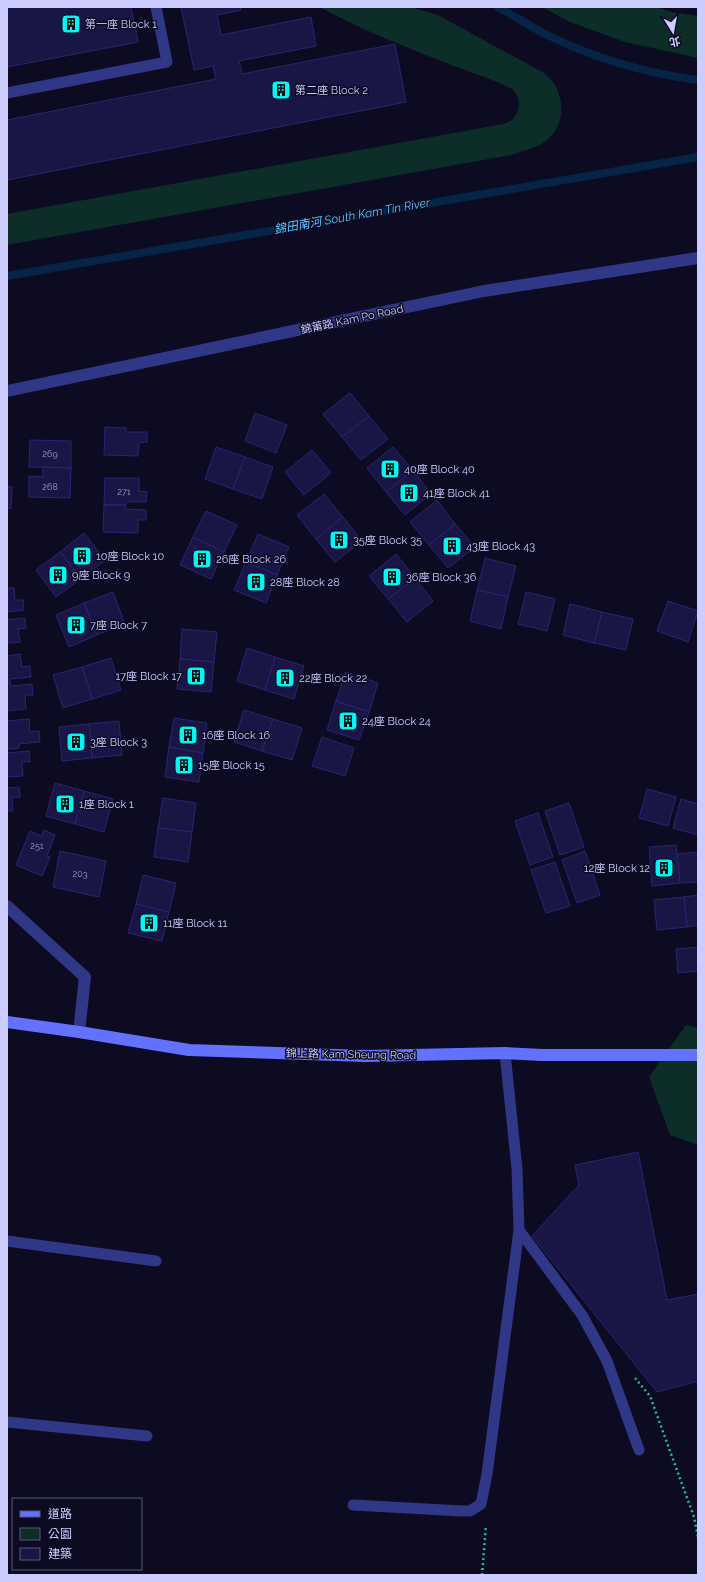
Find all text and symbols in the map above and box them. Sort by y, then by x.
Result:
north arrow [653,12,693,52]
building icon: 第一座 Block 1 [60,13,82,35]
place label: 第一座 Block 1 [85,18,157,31]
text: 北 [668,34,681,49]
building icon: 第二座 Block 2 [270,79,292,101]
place label: 第二座 Block 2 [295,84,368,97]
water label: 錦田南河 South Kam Tin River [273,195,432,237]
street label: 錦莆路 Kam Po Road [300,302,405,337]
house number: 269 [42,449,58,459]
building icon: 40座 Block 40 [379,458,401,480]
place label: 40座 Block 40 [404,463,475,476]
house number: 268 [42,482,58,492]
building icon: 41座 Block 41 [398,482,420,504]
house number: 271 [117,487,131,497]
place label: 41座 Block 41 [423,487,490,500]
building icon: 35座 Block 35 [328,529,350,551]
place label: 35座 Block 35 [353,534,422,547]
building icon: 43座 Block 43 [441,535,463,557]
place label: 43座 Block 43 [466,540,535,553]
building icon: 10座 Block 10 [71,545,93,567]
building icon: 26座 Block 26 [191,548,213,570]
place label: 10座 Block 10 [96,550,164,563]
place label: 26座 Block 26 [216,553,286,566]
building icon: 9座 Block 9 [47,564,69,586]
building icon: 36座 Block 36 [381,566,403,588]
place label: 9座 Block 9 [72,569,130,582]
building icon: 28座 Block 28 [245,571,267,593]
place label: 36座 Block 36 [406,571,477,584]
place label: 28座 Block 28 [270,576,340,589]
building icon: 7座 Block 7 [65,614,87,636]
place label: 7座 Block 7 [90,619,147,632]
building icon: 17座 Block 17 [185,665,207,687]
building icon: 22座 Block 22 [274,667,296,689]
place label: 17座 Block 17 [116,670,182,683]
place label: 22座 Block 22 [299,672,368,685]
building icon: 24座 Block 24 [337,710,359,732]
place label: 24座 Block 24 [362,715,431,728]
building icon: 16座 Block 16 [177,724,199,746]
place label: 16座 Block 16 [202,729,270,742]
building icon: 3座 Block 3 [65,731,87,753]
place label: 3座 Block 3 [90,736,147,749]
building icon: 15座 Block 15 [173,754,195,776]
place label: 15座 Block 15 [198,759,265,772]
building icon: 1座 Block 1 [54,793,76,815]
place label: 1座 Block 1 [79,798,134,811]
house number: 251 [30,841,44,851]
building icon: 12座 Block 12 [653,857,675,879]
place label: 12座 Block 12 [584,862,650,875]
house number: 203 [72,869,88,879]
building icon: 11座 Block 11 [138,912,160,934]
place label: 11座 Block 11 [163,917,227,930]
street label: 錦上路 Kam Sheung Road [286,1047,416,1062]
legend [12,1498,142,1570]
text: 道路 [48,1507,72,1521]
text: 公園 [48,1527,72,1541]
text: 建築 [48,1547,72,1561]

